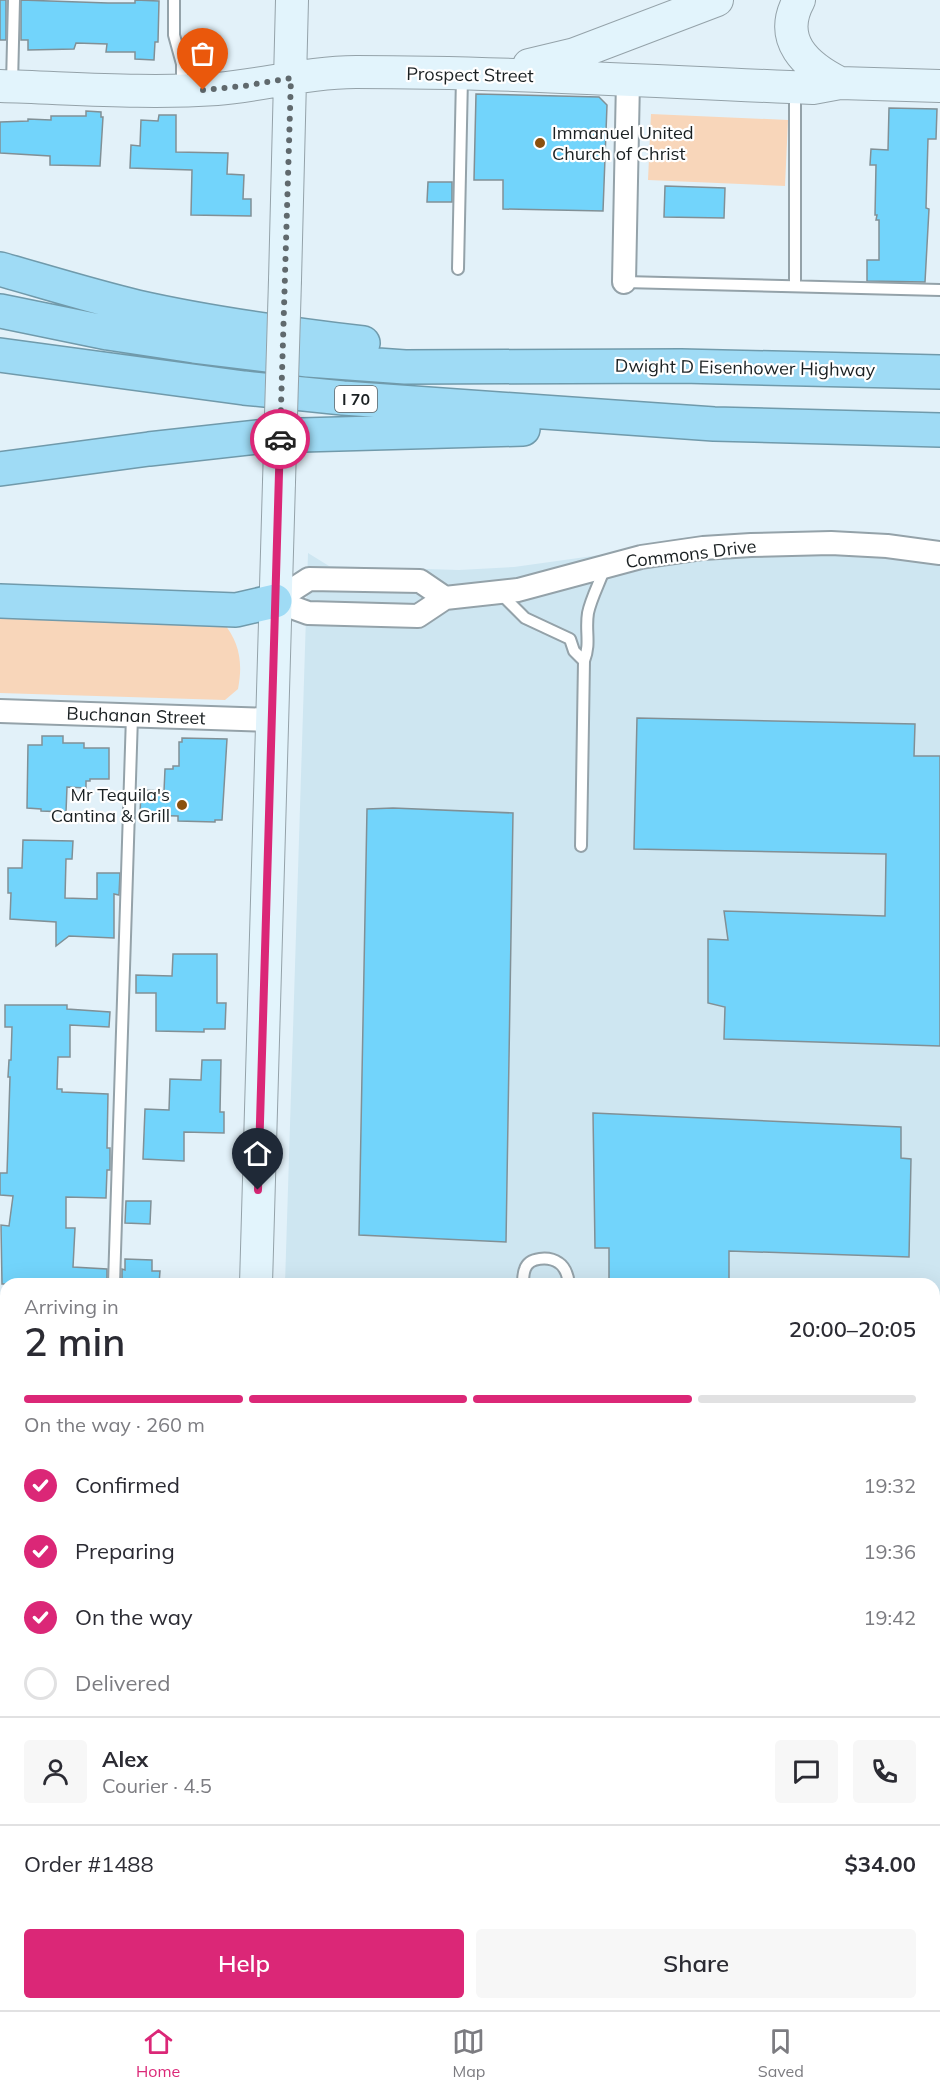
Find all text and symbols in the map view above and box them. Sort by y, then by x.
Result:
pin [177,28,228,90]
icon: bag [186,37,219,70]
street label: Prospect Street [406,62,534,87]
place label: Immanuel United Church of Christ [552,121,694,165]
marker: Immanuel United Church of Christ [533,136,547,150]
street label: Dwight D Eisenhower Highway [615,354,876,381]
road number: I 70 [335,386,377,412]
courier [250,409,310,469]
icon: car [264,423,297,456]
street label: Commons Drive [624,534,758,573]
street label: Buchanan Street [66,702,206,729]
place label: Mr Tequila's Cantina & Grill [51,783,170,827]
marker: Mr Tequila's Cantina & Grill [175,798,189,812]
pin [232,1128,283,1190]
icon: home [241,1137,274,1170]
text: Arriving in [24,1294,119,1319]
text: 20:00–20:05 [789,1315,916,1343]
text: 2 min [24,1317,125,1366]
text: On the way · 260 m [24,1412,205,1437]
icon: check [24,1469,57,1502]
text: Confirmed [75,1471,180,1499]
text: 19:32 [863,1473,916,1498]
icon: check [24,1535,57,1568]
text: Preparing [75,1537,175,1565]
text: 19:36 [863,1539,916,1564]
icon: check [24,1601,57,1634]
text: On the way [75,1603,193,1631]
text: 19:42 [863,1605,916,1630]
text: Delivered [75,1669,170,1697]
button: person [24,1740,87,1803]
button: chat [775,1740,838,1803]
button: phone [853,1740,916,1803]
text: Alex [102,1745,148,1773]
text: Courier · 4.5 [102,1773,212,1798]
text: Order #1488 [24,1850,154,1878]
text: $34.00 [845,1850,916,1878]
button: Help [24,1929,464,1998]
button: Share [476,1929,916,1998]
tab: Home [136,2025,180,2081]
tab: Map [452,2025,485,2081]
tab: Saved [758,2025,804,2081]

